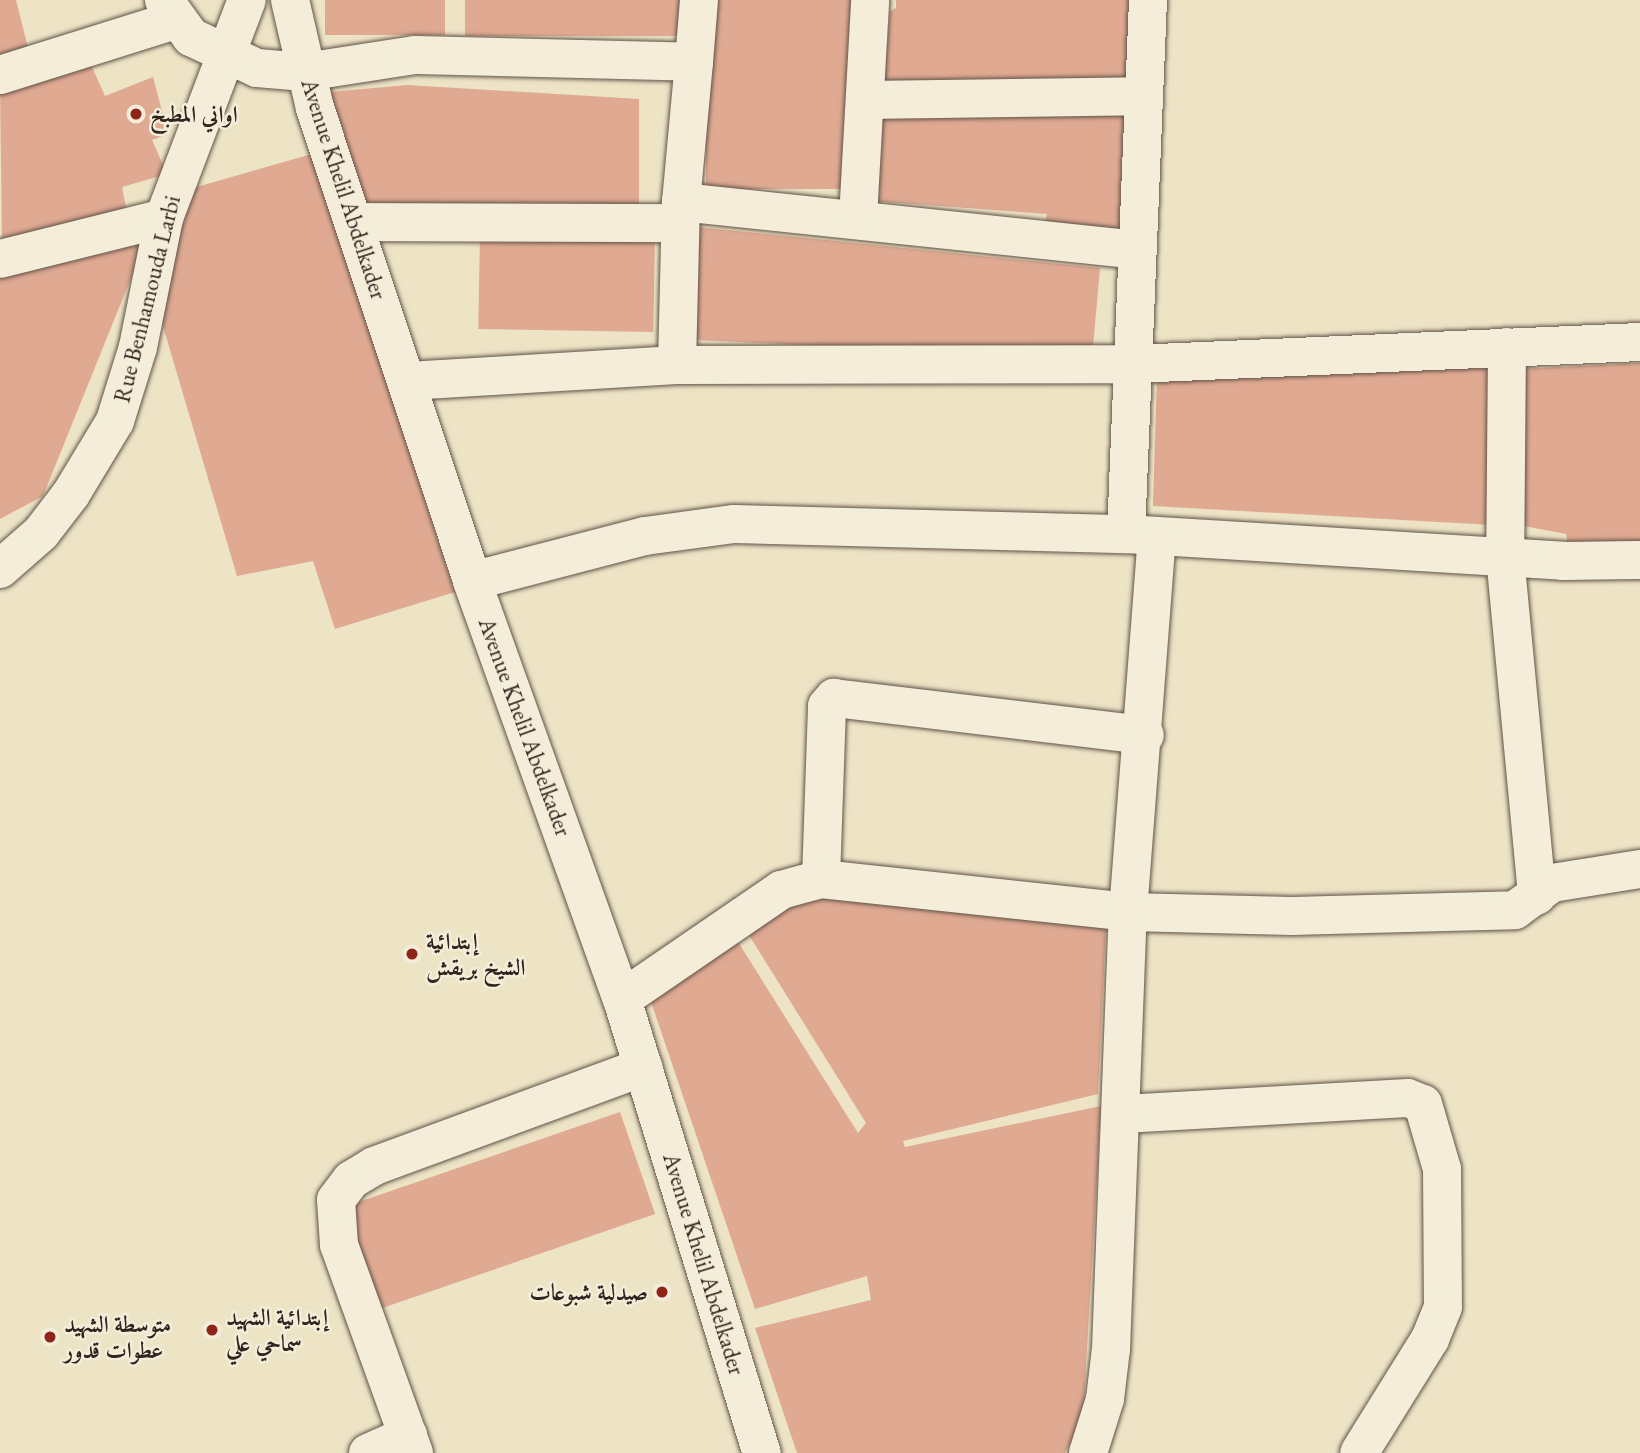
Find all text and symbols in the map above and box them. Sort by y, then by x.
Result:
street label: Avenue Khelil Abdelkader [295,75,393,303]
place label: اواني المطبخ [150,100,238,128]
marker: اواني المطبخ [128,106,144,122]
street label: Rue Benhamouda Larbi [108,193,186,405]
street label: Avenue Khelil Abdelkader [473,614,577,840]
place label: إبتدائية الشيخ بريقش [426,927,526,981]
marker: إبتدائية الشيخ بريقش [404,946,420,962]
street label: Avenue Khelil Abdelkader [657,1150,751,1378]
place label: صيدلية شبوعات [530,1278,648,1306]
marker: صيدلية شبوعات [654,1284,670,1300]
place label: إبتدائية الشهيد سماحي علي [226,1303,328,1357]
place label: متوسطة الشهيد عطوات قدور [64,1310,171,1364]
marker: إبتدائية الشهيد سماحي علي [204,1322,220,1338]
marker: متوسطة الشهيد عطوات قدور [42,1329,58,1345]

